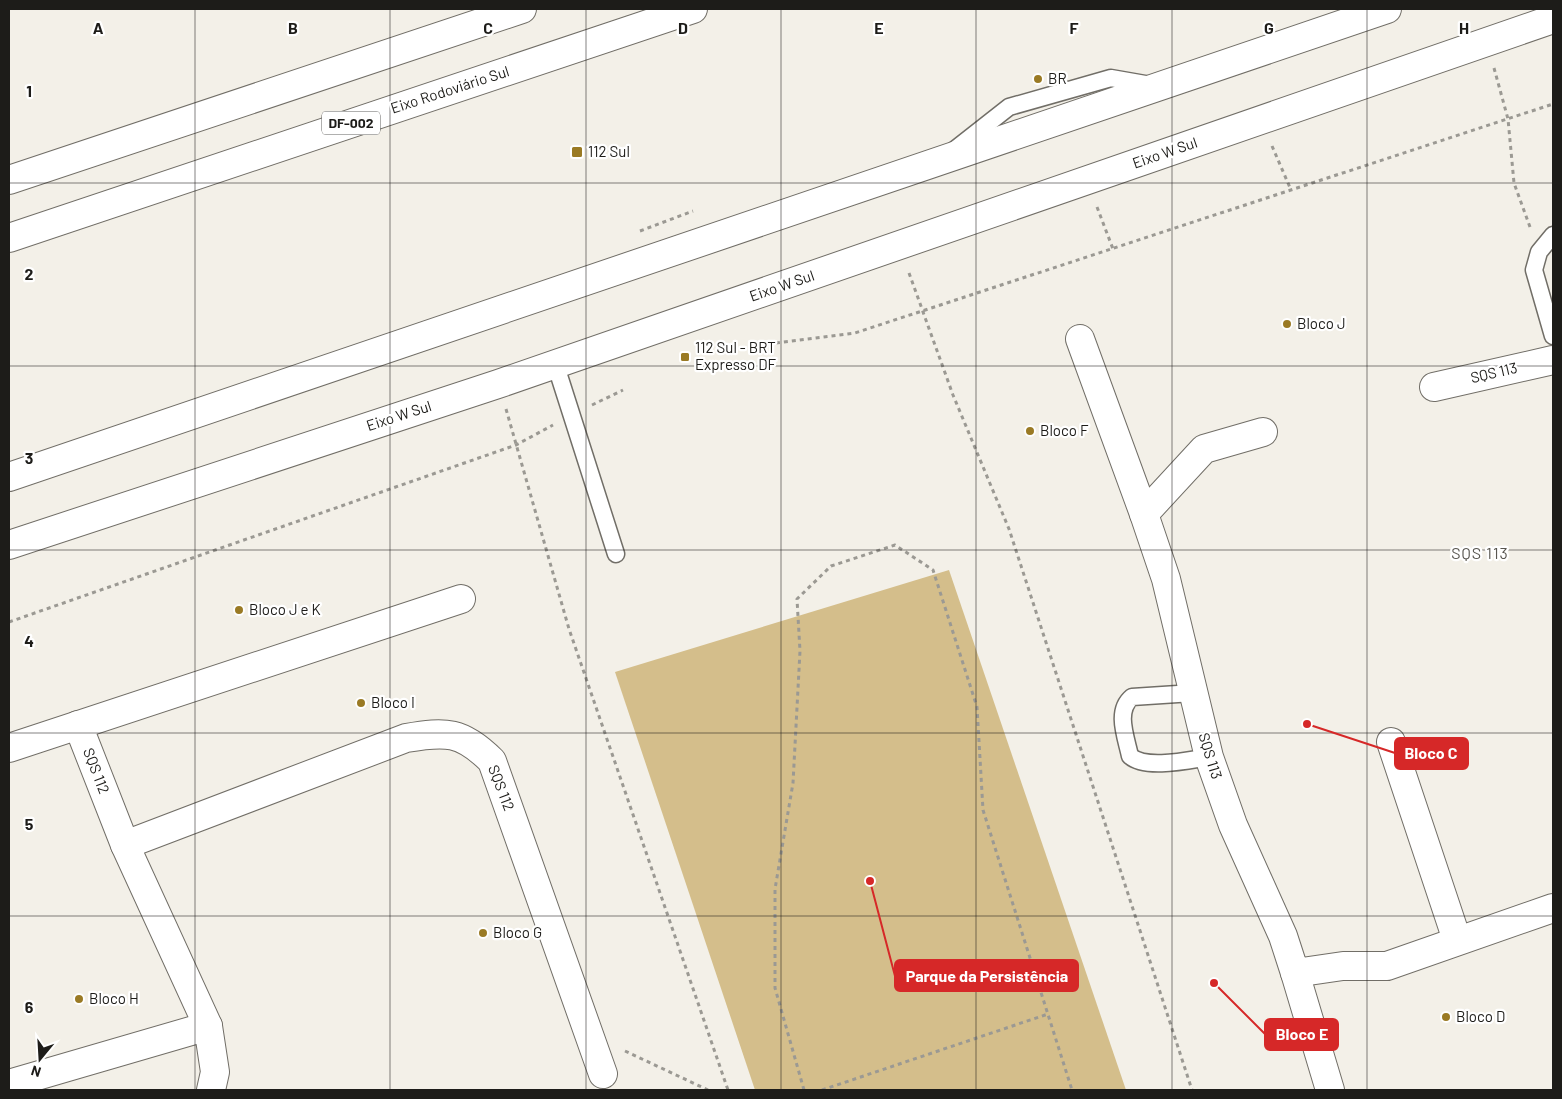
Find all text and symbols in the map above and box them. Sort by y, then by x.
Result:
text: A [93,18,104,37]
text: B [288,18,298,37]
text: C [483,18,493,37]
text: D [678,18,688,37]
text: E [874,18,884,37]
text: F [1070,18,1079,37]
text: G [1264,18,1274,37]
text: H [1459,18,1469,37]
street label: Eixo Rodoviário Sul [388,61,511,117]
place label: BR [1048,69,1067,87]
marker: BR [1032,73,1044,85]
text: 1 [26,81,32,100]
road number: DF-002 [322,112,380,134]
street label: Eixo W Sul [1130,133,1199,172]
place label: 112 Sul [588,142,630,160]
marker: 112 Sul [570,145,584,159]
text: 2 [25,264,34,283]
street label: Eixo W Sul [747,266,816,305]
place label: Bloco J [1297,314,1346,332]
marker: Bloco J [1281,318,1293,330]
place label: 112 Sul - BRT Expresso DF [695,338,776,373]
marker: 112 Sul - BRT Expresso DF [679,351,691,363]
street label: SQS 113 [1469,358,1519,386]
street label: Eixo W Sul [364,396,433,434]
place label: Bloco F [1040,421,1089,439]
marker: Bloco F [1024,425,1036,437]
text: 3 [25,448,33,467]
district label: SQS 113 [1451,543,1509,562]
place label: Bloco J e K [249,600,321,618]
marker: Bloco J e K [233,604,245,616]
text: 4 [24,631,34,650]
place label: Bloco I [371,693,415,711]
marker: Bloco I [355,697,367,709]
street label: SQS 113 [1195,730,1226,781]
callout: Bloco C [1395,738,1468,769]
text: Bloco C [1404,743,1458,762]
street label: SQS 112 [80,745,114,796]
street label: SQS 112 [485,762,519,813]
text: 5 [25,814,34,833]
place label: Bloco G [493,923,542,941]
marker: Bloco G [477,927,489,939]
callout: Parque da Persistência [895,960,1078,991]
text: Parque da Persistência [906,966,1068,985]
place label: Bloco H [89,989,139,1007]
marker: Bloco H [73,993,85,1005]
text: 6 [25,997,34,1016]
place label: Bloco D [1456,1007,1505,1025]
marker: Bloco D [1440,1011,1452,1023]
callout: Bloco E [1265,1019,1338,1050]
text: Bloco E [1276,1024,1328,1043]
north arrow [15,1034,65,1084]
text: N [29,1062,43,1081]

